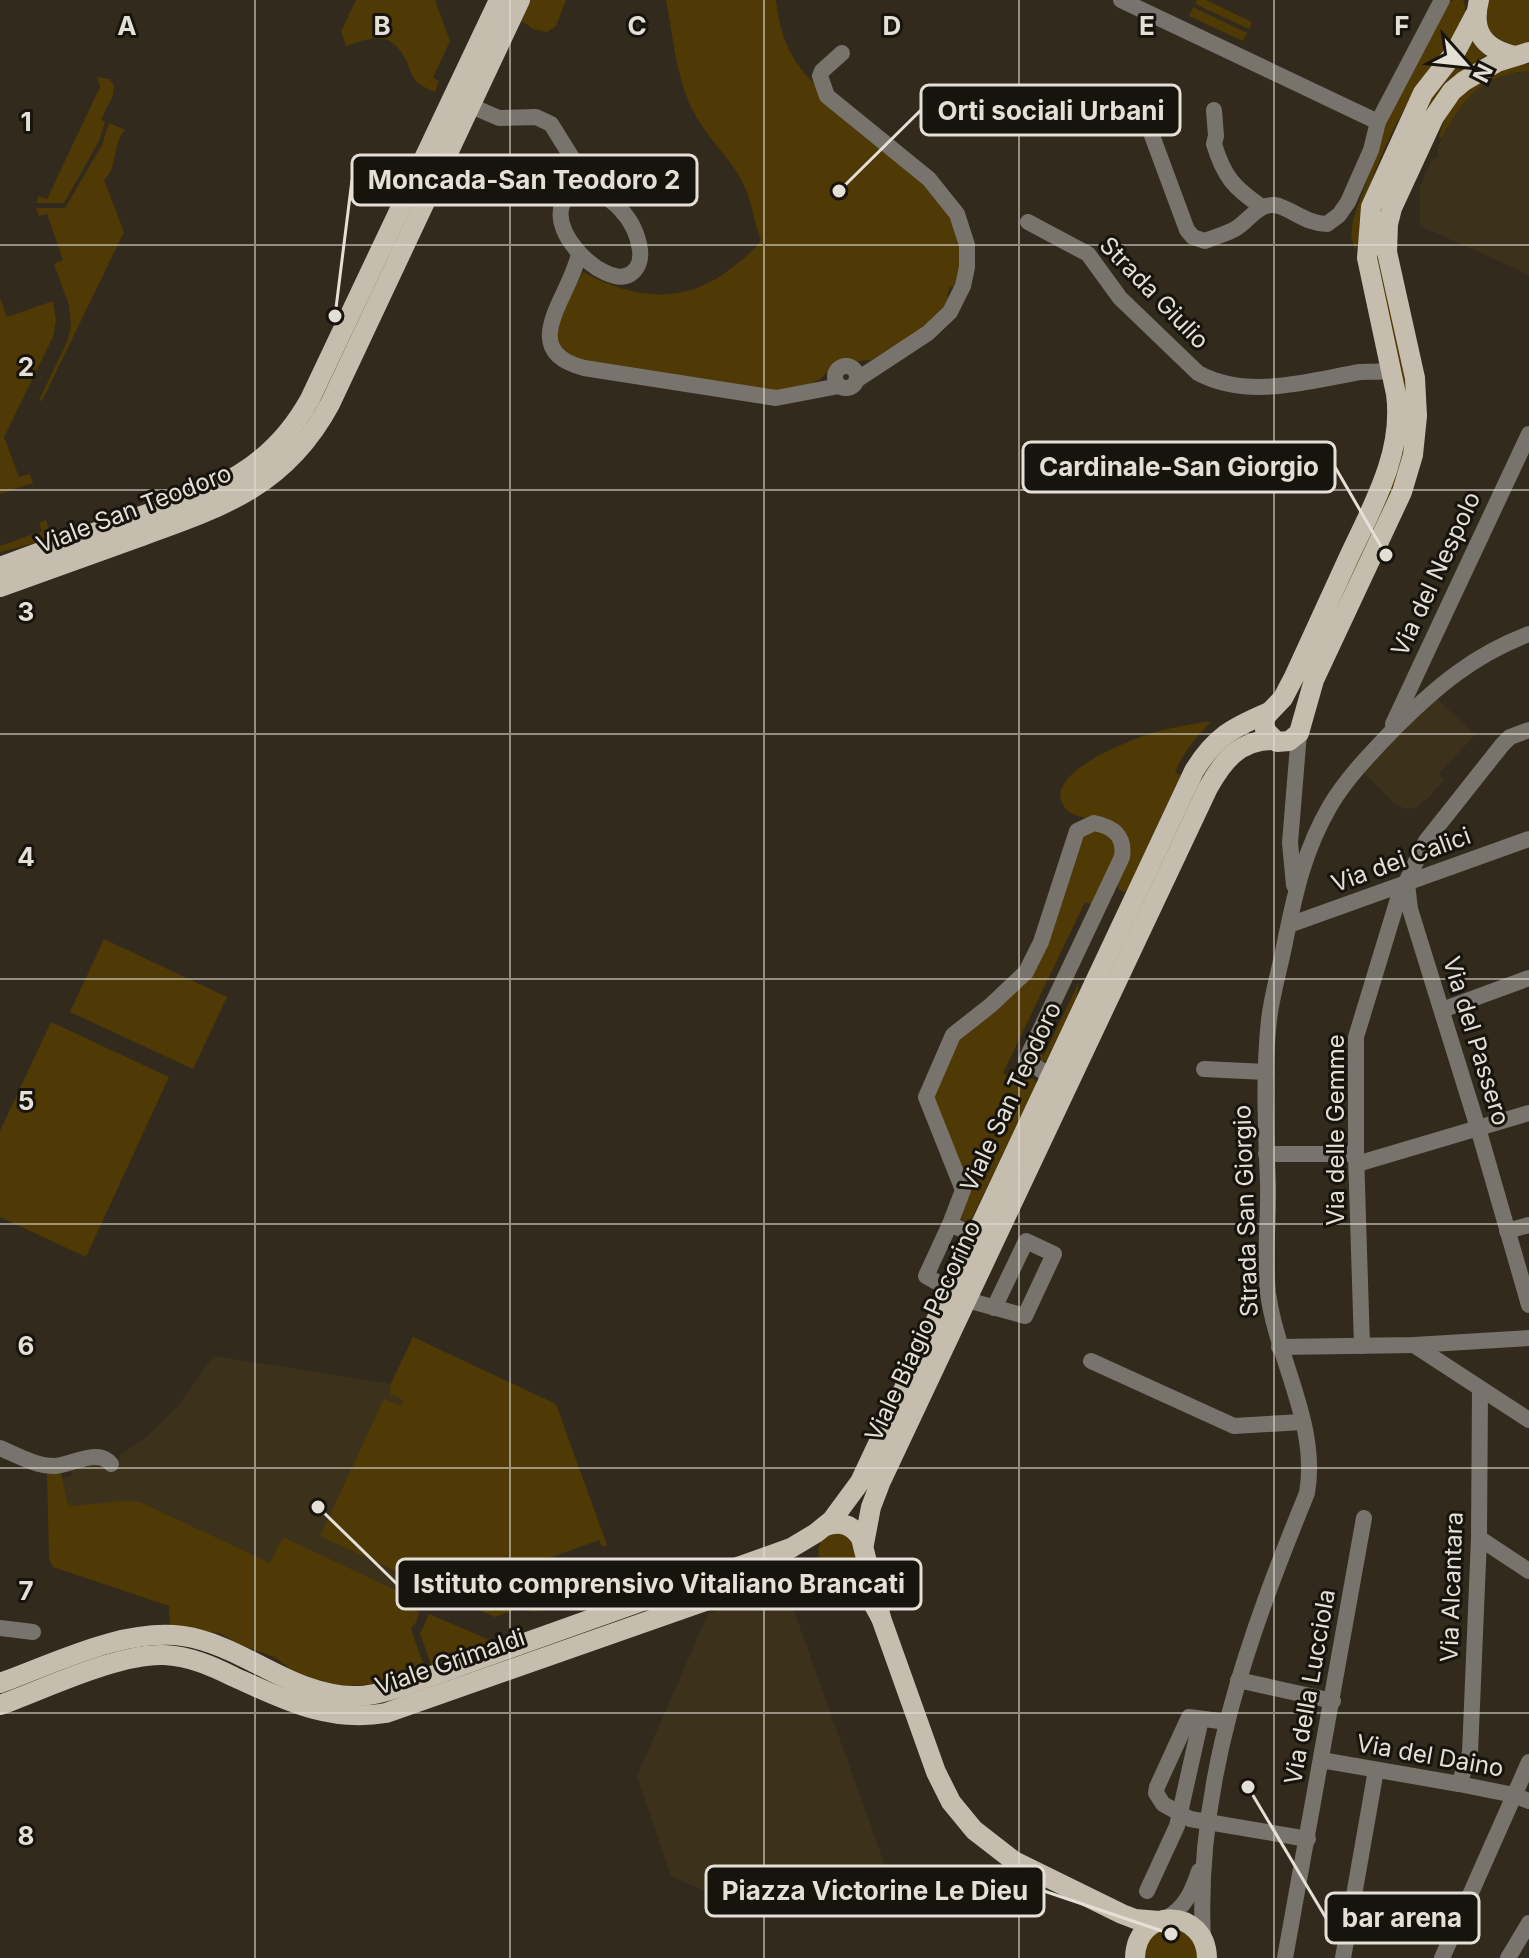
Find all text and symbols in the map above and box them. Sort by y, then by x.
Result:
text: A [117,10,137,41]
text: B [373,10,391,41]
text: C [627,10,647,41]
text: D [883,10,901,41]
text: E [1139,10,1155,41]
text: F [1394,10,1410,41]
north arrow [1425,24,1505,104]
text: N [1467,60,1498,86]
callout: Orti sociali Urbani [921,85,1180,135]
text: Orti sociali Urbani [937,95,1165,126]
text: 1 [20,106,32,137]
callout: Moncada-San Teodoro 2 [352,155,697,205]
text: Moncada-San Teodoro 2 [368,164,680,195]
street label: Strada Giulio [1094,231,1215,355]
text: 2 [18,351,34,382]
callout: Cardinale-San Giorgio [1023,442,1335,492]
text: Cardinale-San Giorgio [1039,451,1319,482]
street label: Viale San Teodoro [32,458,235,559]
street label: Via del Nespolo [1385,487,1486,661]
text: 3 [18,596,34,627]
street label: Via dei Calici [1327,821,1474,898]
text: 4 [17,841,35,872]
street label: Via del Passero [1437,953,1516,1129]
street label: Viale San Teodoro [954,997,1067,1196]
street label: Via delle Gemme [1321,1034,1350,1226]
text: 5 [18,1085,34,1116]
street label: Strada San Giorgio [1227,1104,1264,1318]
street label: Viale Biagio Pecorino [859,1216,986,1446]
text: 6 [18,1330,34,1361]
street label: Via Alcantara [1434,1511,1469,1663]
callout: Istituto comprensivo Vitaliano Brancati [397,1559,921,1609]
text: Istituto comprensivo Vitaliano Brancati [413,1568,905,1599]
text: 7 [18,1575,34,1606]
street label: Via della Lucciola [1278,1587,1341,1787]
street label: Viale Grimaldi [371,1622,528,1701]
street label: Via del Daino [1354,1728,1506,1783]
text: 8 [18,1820,34,1851]
callout: Piazza Victorine Le Dieu [706,1866,1044,1916]
text: Piazza Victorine Le Dieu [722,1875,1028,1906]
callout: bar arena [1326,1893,1479,1943]
text: bar arena [1342,1902,1462,1933]

